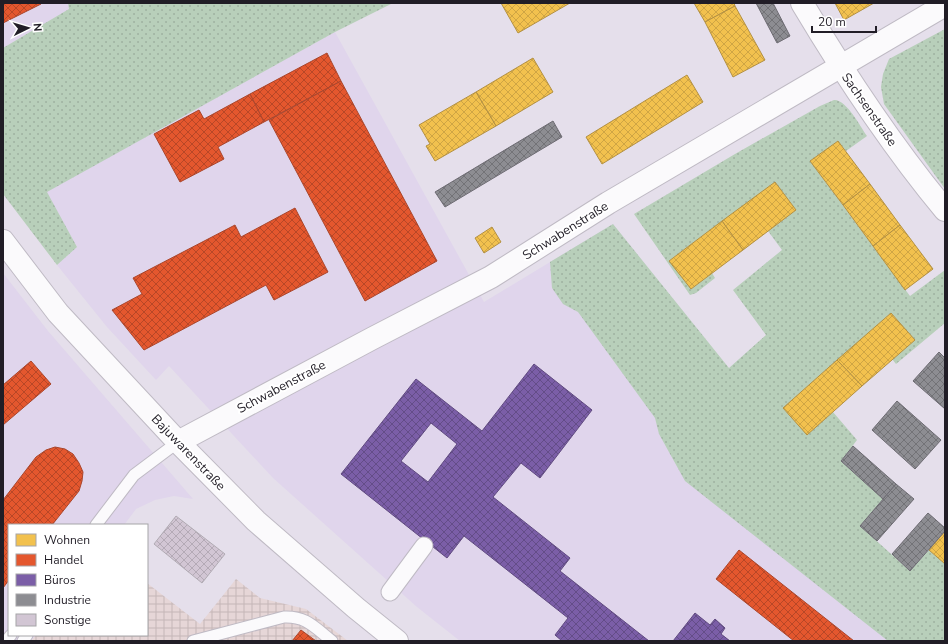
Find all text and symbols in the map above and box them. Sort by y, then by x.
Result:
north arrow [8,8,48,48]
scale bar [812,8,876,34]
text: 20 m [818,14,846,30]
text: N [30,22,45,32]
street label: Sachsenstraße [837,69,901,150]
street label: Schwabenstraße [519,197,612,264]
street label: Schwabenstraße [234,356,329,418]
street label: Bajuwarenstraße [147,411,229,495]
legend [8,524,148,636]
text: Wohnen [44,532,90,548]
text: Handel [44,552,84,568]
text: Büros [44,572,76,588]
text: Industrie [44,592,91,608]
text: Sonstige [44,612,91,628]

